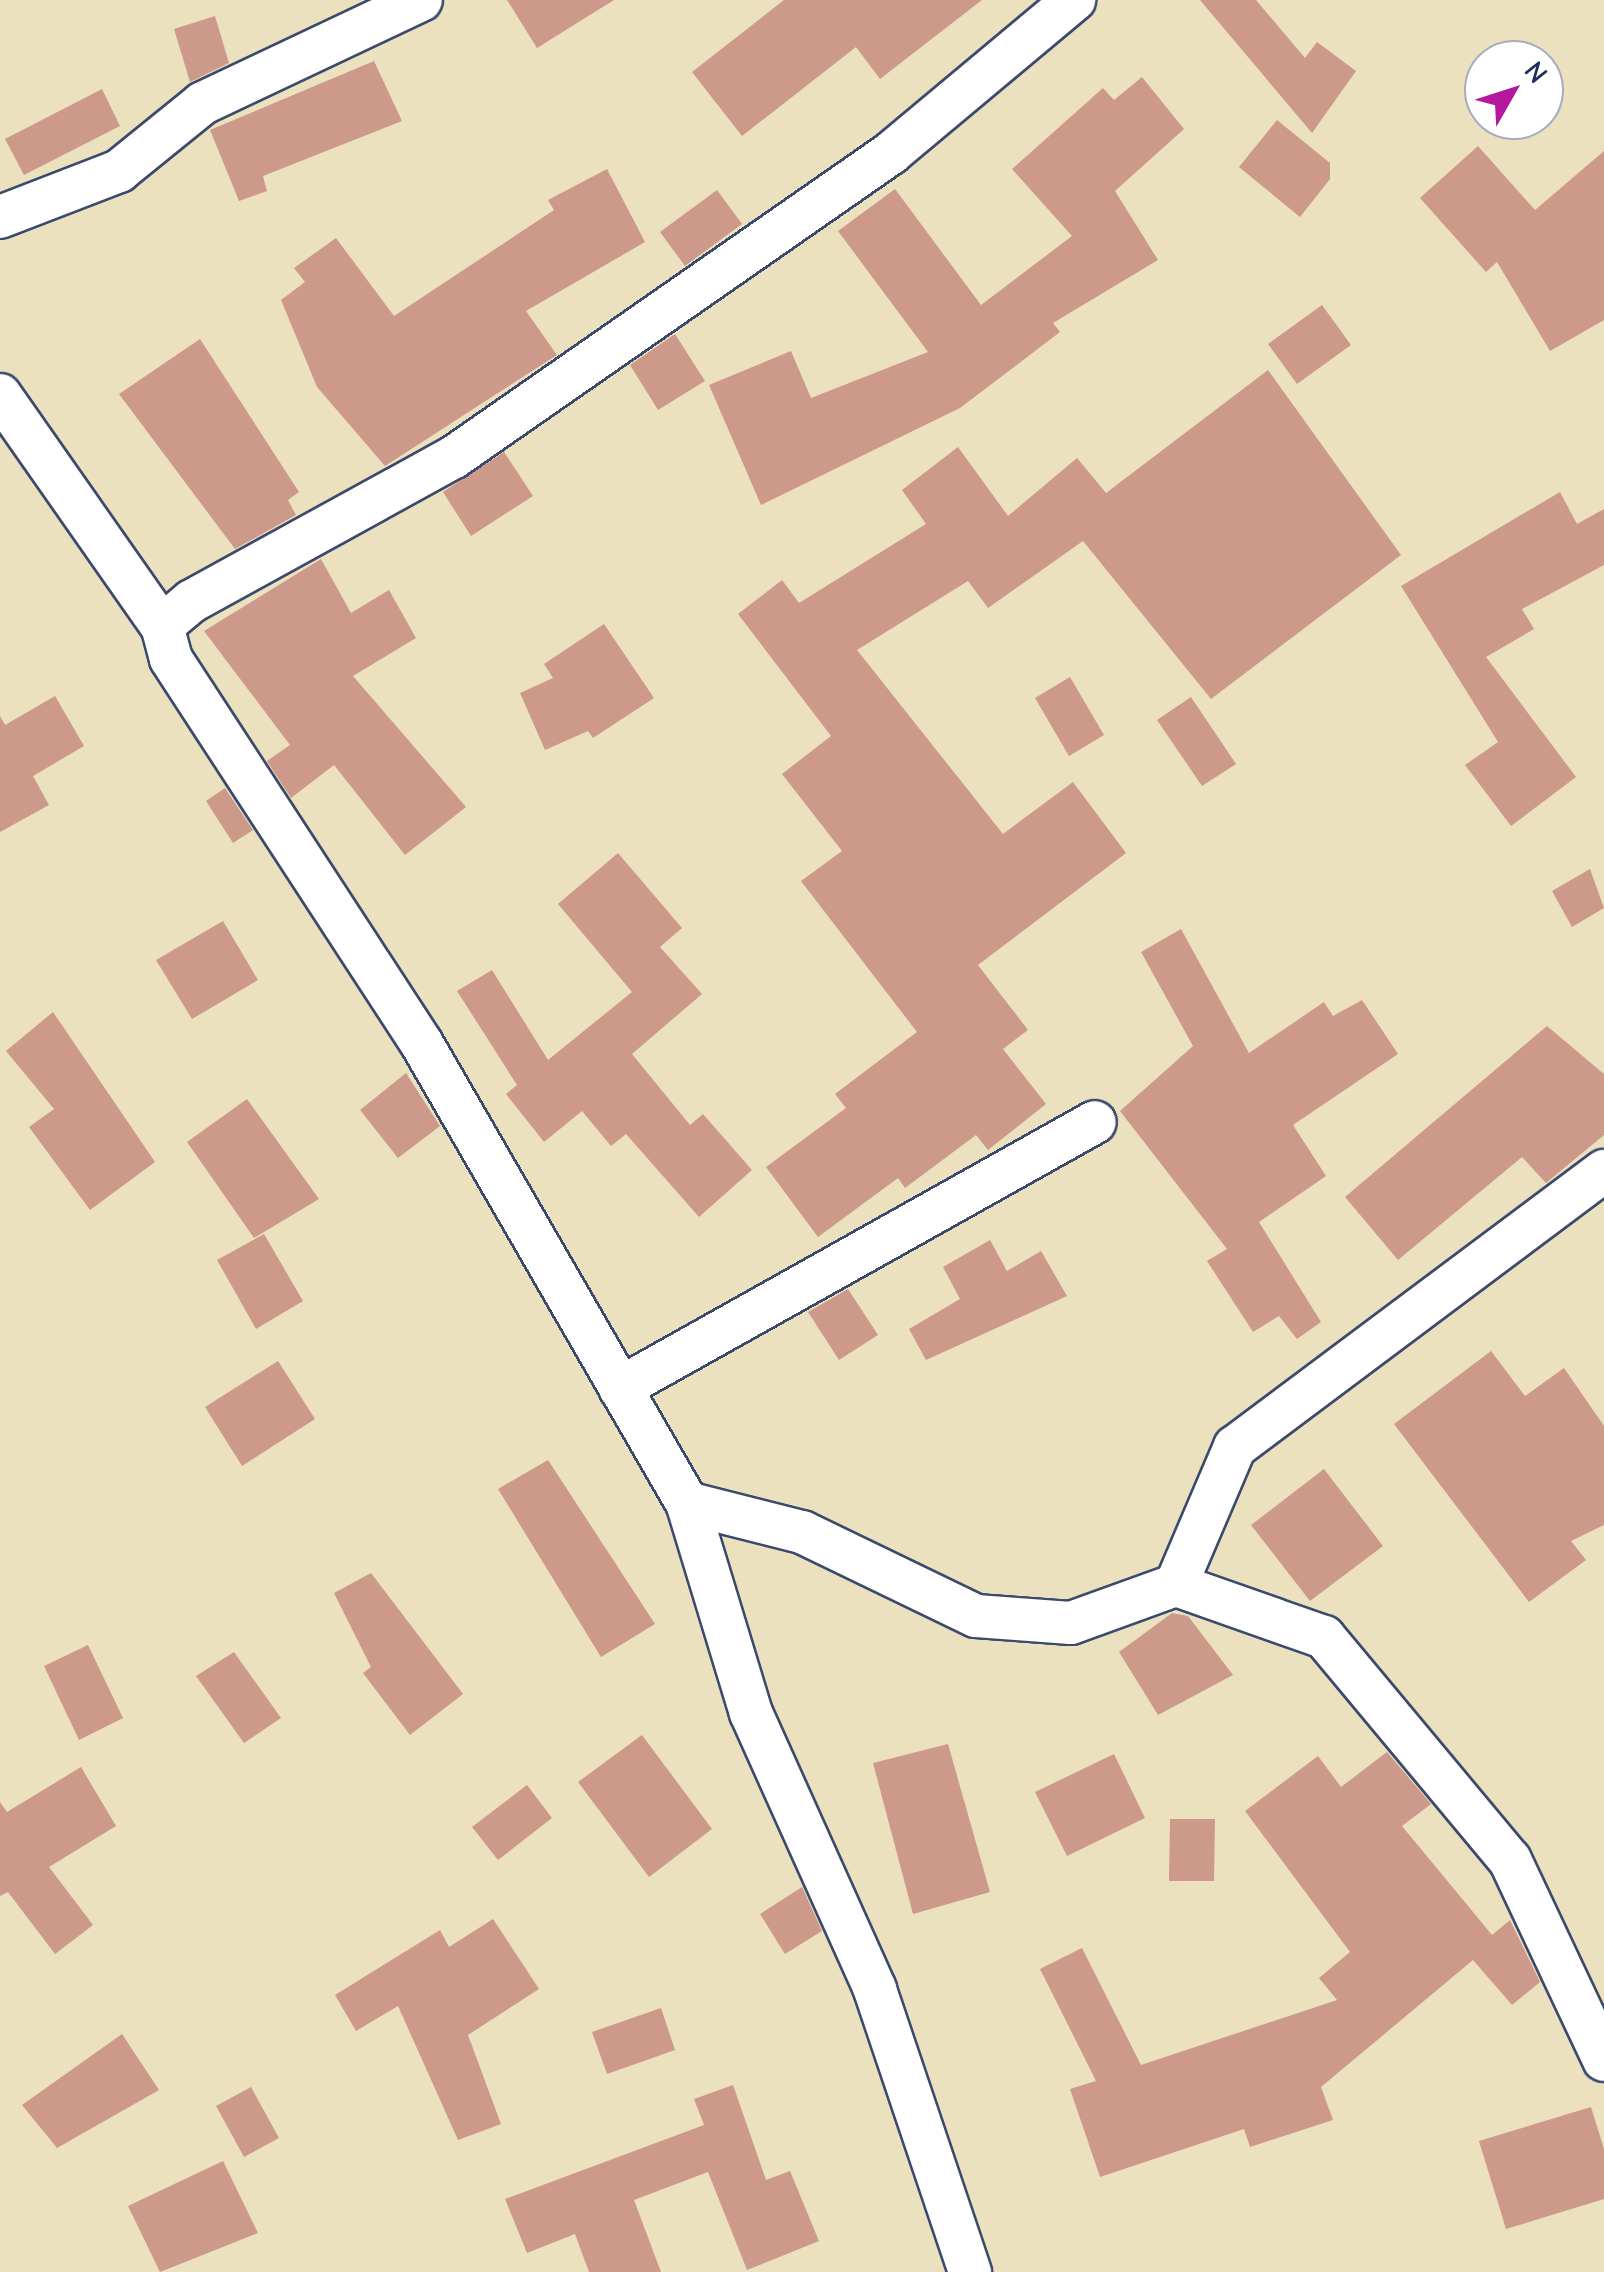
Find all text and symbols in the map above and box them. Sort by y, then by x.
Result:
north arrow [1464,40,1564,140]
text: N [1518,55,1554,90]

